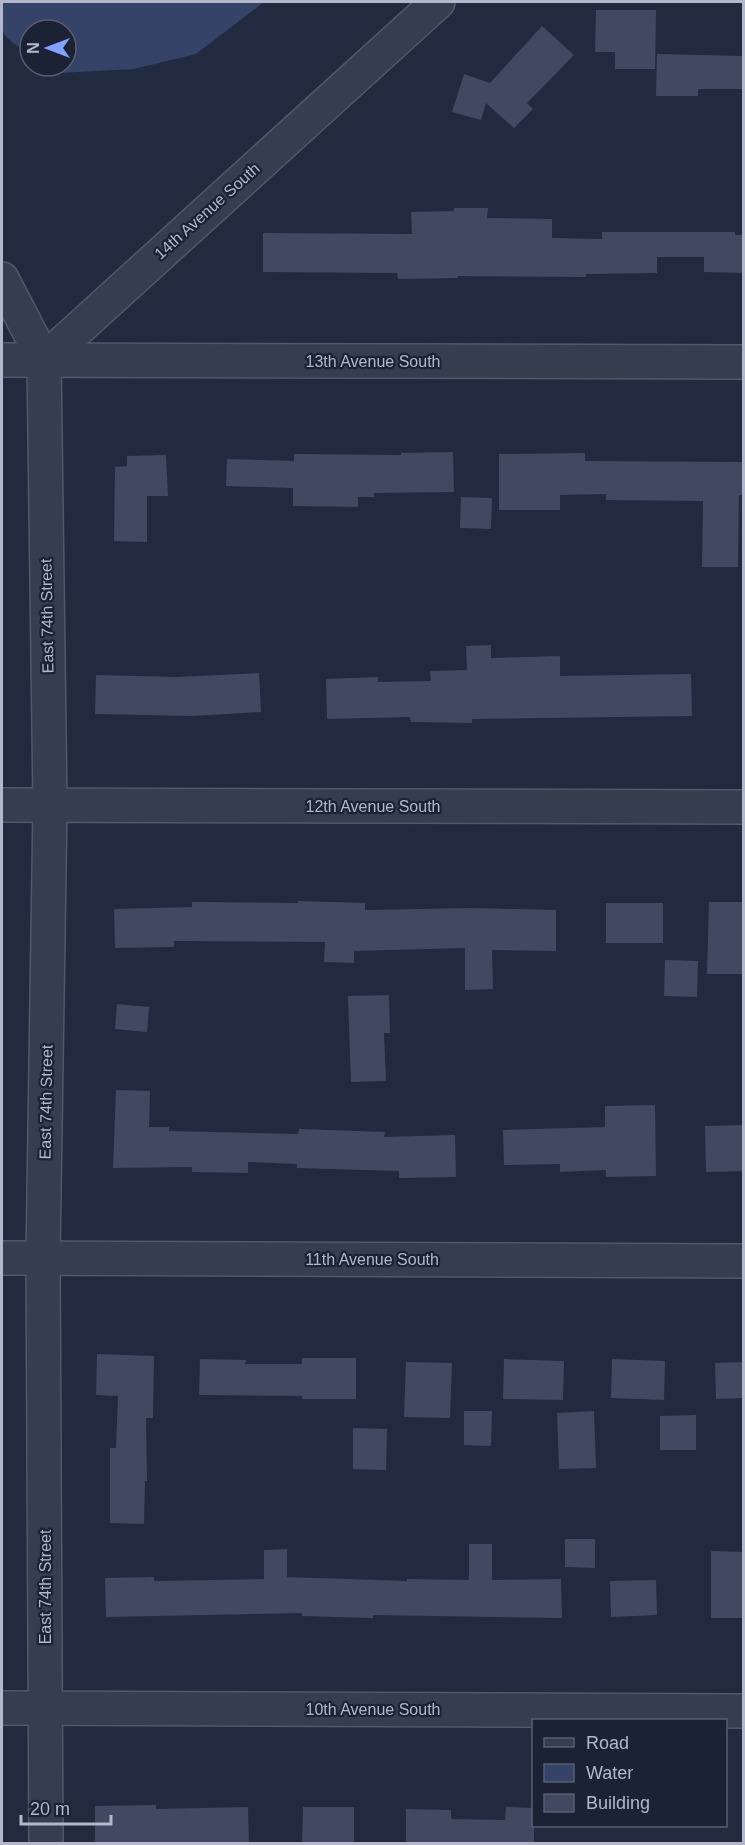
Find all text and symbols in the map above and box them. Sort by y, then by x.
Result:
north arrow [18,18,78,78]
text: N [25,42,42,54]
street label: 14th Avenue South [151,160,263,262]
street label: 13th Avenue South [306,353,440,370]
street label: East 74th Street [37,558,56,674]
street label: 12th Avenue South [306,798,440,815]
street label: East 74th Street [37,1044,56,1160]
street label: 11th Avenue South [305,1251,439,1268]
street label: East 74th Street [37,1529,54,1644]
street label: 10th Avenue South [306,1701,440,1718]
legend [532,1719,727,1827]
text: Road [586,1733,629,1753]
text: Water [586,1763,633,1783]
scale bar [21,1788,111,1826]
text: Building [586,1793,650,1813]
text: 20 m [30,1799,70,1819]

